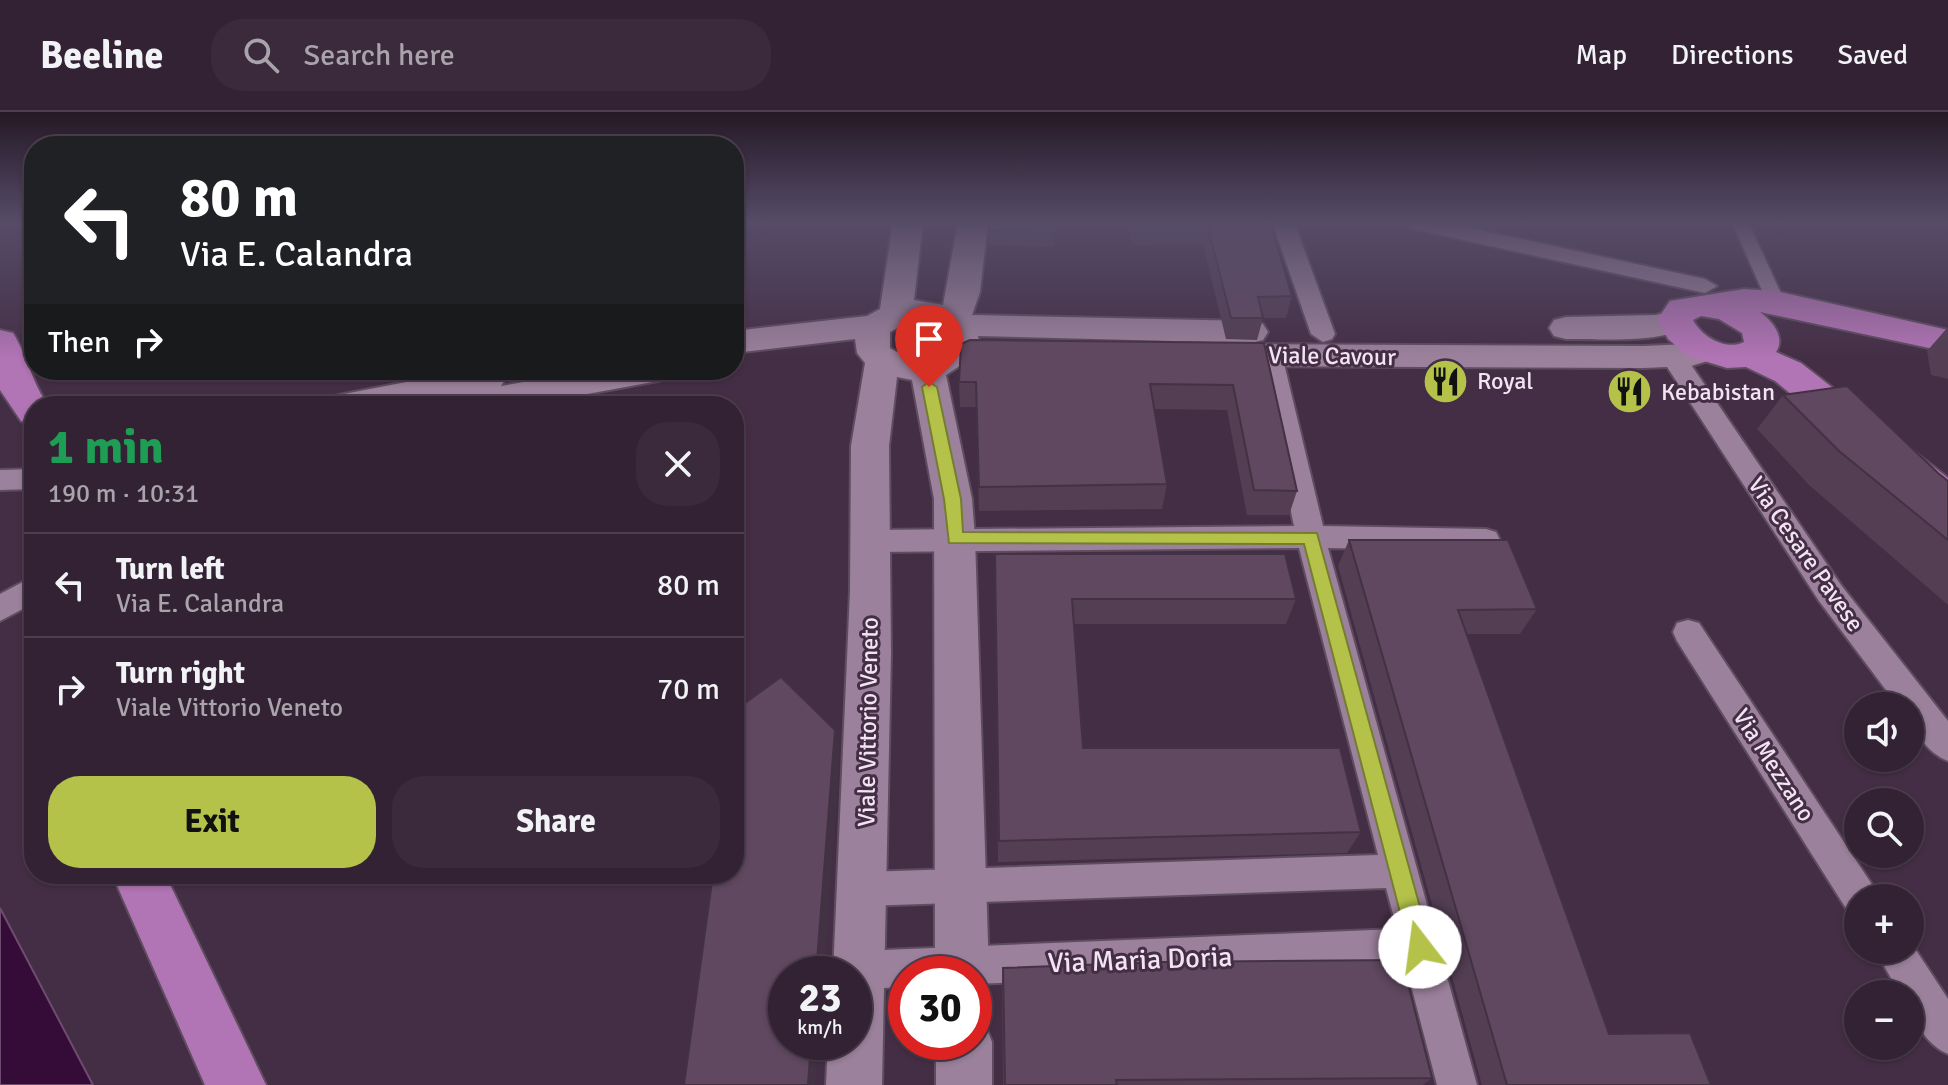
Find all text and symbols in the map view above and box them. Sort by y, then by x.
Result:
search box [211,19,771,91]
text: Beeline [40,32,163,79]
icon: search [239,33,283,77]
text: Search here [303,37,455,74]
text: Map [1575,38,1627,72]
text: Directions [1671,38,1793,72]
text: Saved [1837,38,1908,72]
text: 80 m [180,163,298,232]
icon: left [48,168,152,272]
text: Via E. Calandra [180,232,413,277]
pin [895,305,963,387]
icon: arrive [907,317,951,361]
icon: right [126,320,170,364]
text: Then [48,324,110,361]
street label: Viale Cavour [1268,340,1396,372]
restaurant icon: Royal [1422,357,1470,405]
place label: Royal [1477,366,1533,396]
restaurant icon: Kebabistan [1606,368,1654,416]
place label: Kebabistan [1661,377,1775,407]
text: 1 min [48,418,164,477]
button: close [636,422,720,506]
street label: Via Cesare Pavese [1741,471,1871,637]
text: 190 m · 10:31 [48,478,199,510]
text: Turn left [116,551,225,588]
icon: left [48,563,92,607]
text: 80 m [657,567,720,604]
text: Via E. Calandra [116,588,284,620]
street label: Viale Vittorio Veneto [851,617,885,827]
text: Turn right [116,655,245,692]
icon: right [48,667,92,711]
text: 70 m [657,671,720,708]
text: Viale Vittorio Veneto [116,692,343,724]
map controls [1844,692,1924,1060]
button: sound [1844,692,1924,772]
street label: Via Mezzano [1726,703,1822,827]
button: Exit [48,776,376,868]
button: Share [392,776,720,868]
button: search [1844,788,1924,868]
button: + [1844,884,1924,964]
position arrow [1378,905,1462,989]
street label: Via Maria Doria [1047,940,1233,980]
speed limit sign: 30 [888,956,992,1060]
text: 23 [798,973,842,1023]
button: − [1844,980,1924,1060]
text: km/h [797,1015,843,1040]

